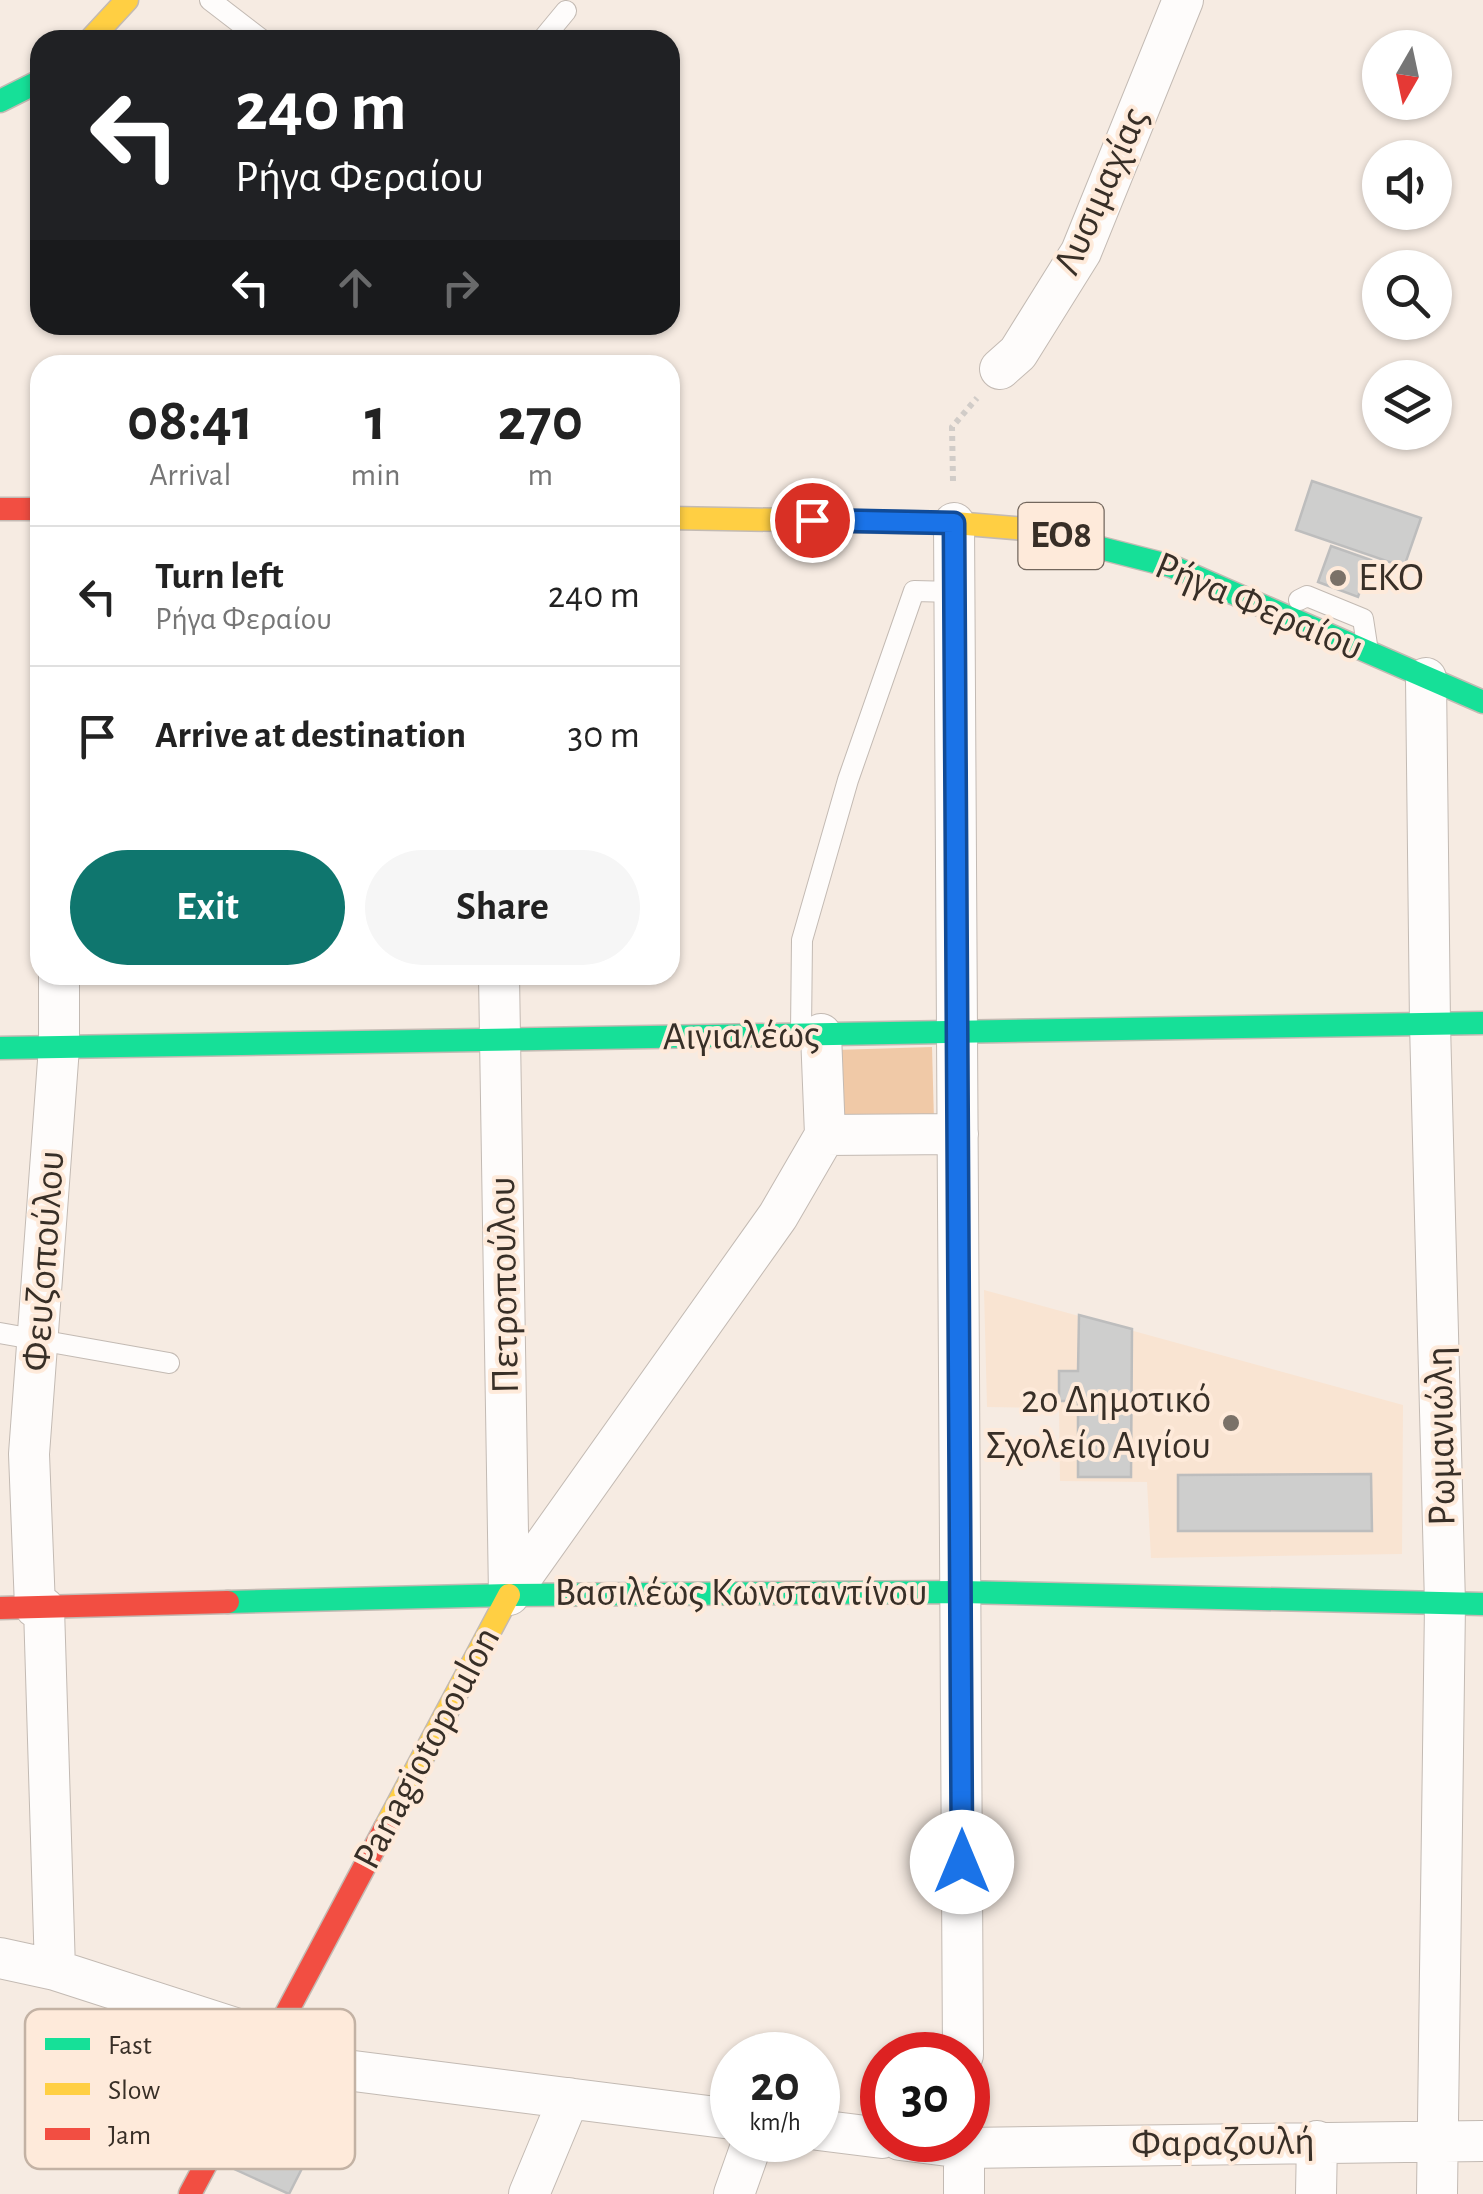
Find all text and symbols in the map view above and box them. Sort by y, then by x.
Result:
north arrow [1362,30,1452,120]
map controls [1362,30,1452,450]
icon: left [70,70,200,200]
text: 240 m [235,73,407,143]
street label: Λυσιμαχίας [1047,102,1155,280]
button: sound [1362,140,1452,230]
text: Ρήγα Φεραίου [235,155,484,200]
button: search [1362,250,1452,340]
icon: left [223,260,278,315]
icon: ahead [328,260,383,315]
icon: right [433,260,488,315]
button: layers [1362,360,1452,450]
text: 08:41 [127,391,253,451]
text: 1 [365,391,386,451]
text: 270 [497,391,583,451]
text: Arrival [149,459,231,491]
text: min [351,459,400,491]
text: m [527,459,553,491]
pin [770,478,855,563]
icon: arrive [785,493,840,548]
road number: ΕΟ8 [1018,503,1104,569]
street label: Ρήγα Φεραίου [1149,545,1369,669]
text: Turn left [155,558,283,596]
place label: EKO [1358,558,1424,598]
marker: EKO [1327,567,1349,589]
icon: left [70,569,125,624]
text: 240 m [548,577,640,615]
text: Ρήγα Φεραίου [155,603,332,635]
icon: arrive [70,709,125,764]
text: Arrive at destination [155,717,466,755]
text: 30 m [568,717,640,755]
button: Exit [70,850,345,965]
button: Share [365,850,640,965]
street label: Αιγιαλέως [662,1015,820,1057]
street label: Φευζοπούλου [16,1149,72,1373]
street label: Πετροπούλου [482,1176,526,1394]
street label: Ρωμανιώλη [1419,1346,1463,1526]
place label: 2ο Δημοτικό Σχολείο Αιγίου [986,1380,1211,1466]
marker: 2ο Δημοτικό Σχολείο Αιγίου [1220,1412,1242,1434]
street label: Βασιλέως Κωνσταντίνου [555,1573,927,1613]
street label: Panagiotopoulon [346,1620,508,1876]
position arrow [910,1810,1014,1914]
legend [25,2009,355,2169]
text: Fast [108,2032,152,2060]
speed limit sign: 30 [860,2032,990,2162]
text: 20 [750,2060,800,2110]
text: Slow [108,2077,160,2105]
text: km/h [749,2110,801,2135]
street label: Φαραζουλή [1131,2121,1315,2165]
text: Jam [108,2122,151,2150]

